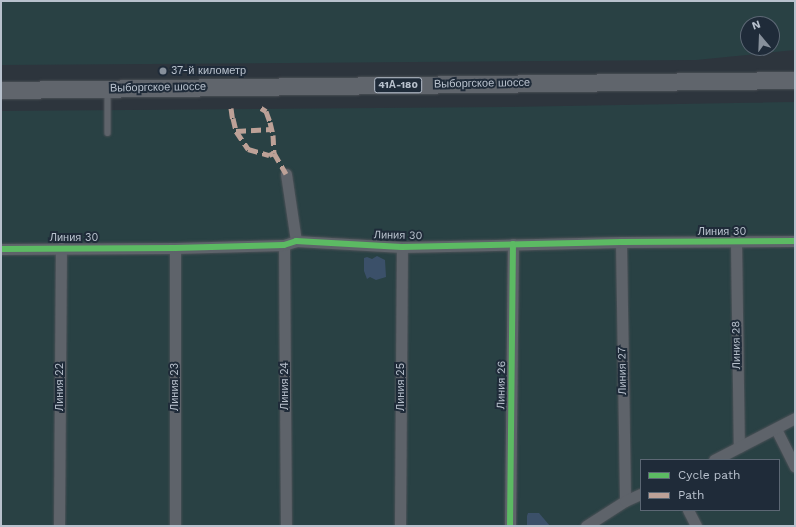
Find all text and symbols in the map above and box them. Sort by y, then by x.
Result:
north arrow [740,16,780,56]
text: N [750,18,762,33]
place label: 37-й километр [171,64,246,78]
marker: 37-й километр [158,66,168,76]
road number: 41А-180 [374,77,422,93]
street label: Выборгское шоссе [434,77,530,91]
street label: Выборгское шоссе [110,81,206,95]
street label: Линия 30 [698,225,746,239]
street label: Линия 30 [374,229,422,243]
street label: Линия 30 [50,231,98,245]
street label: Линия 28 [730,321,744,369]
street label: Линия 27 [616,347,630,395]
street label: Линия 26 [495,361,509,409]
street label: Линия 24 [278,362,292,410]
street label: Линия 22 [53,363,67,411]
street label: Линия 23 [168,363,182,411]
street label: Линия 25 [394,363,408,411]
legend [640,459,780,511]
text: Cycle path [678,468,740,482]
text: Path [678,488,704,502]

